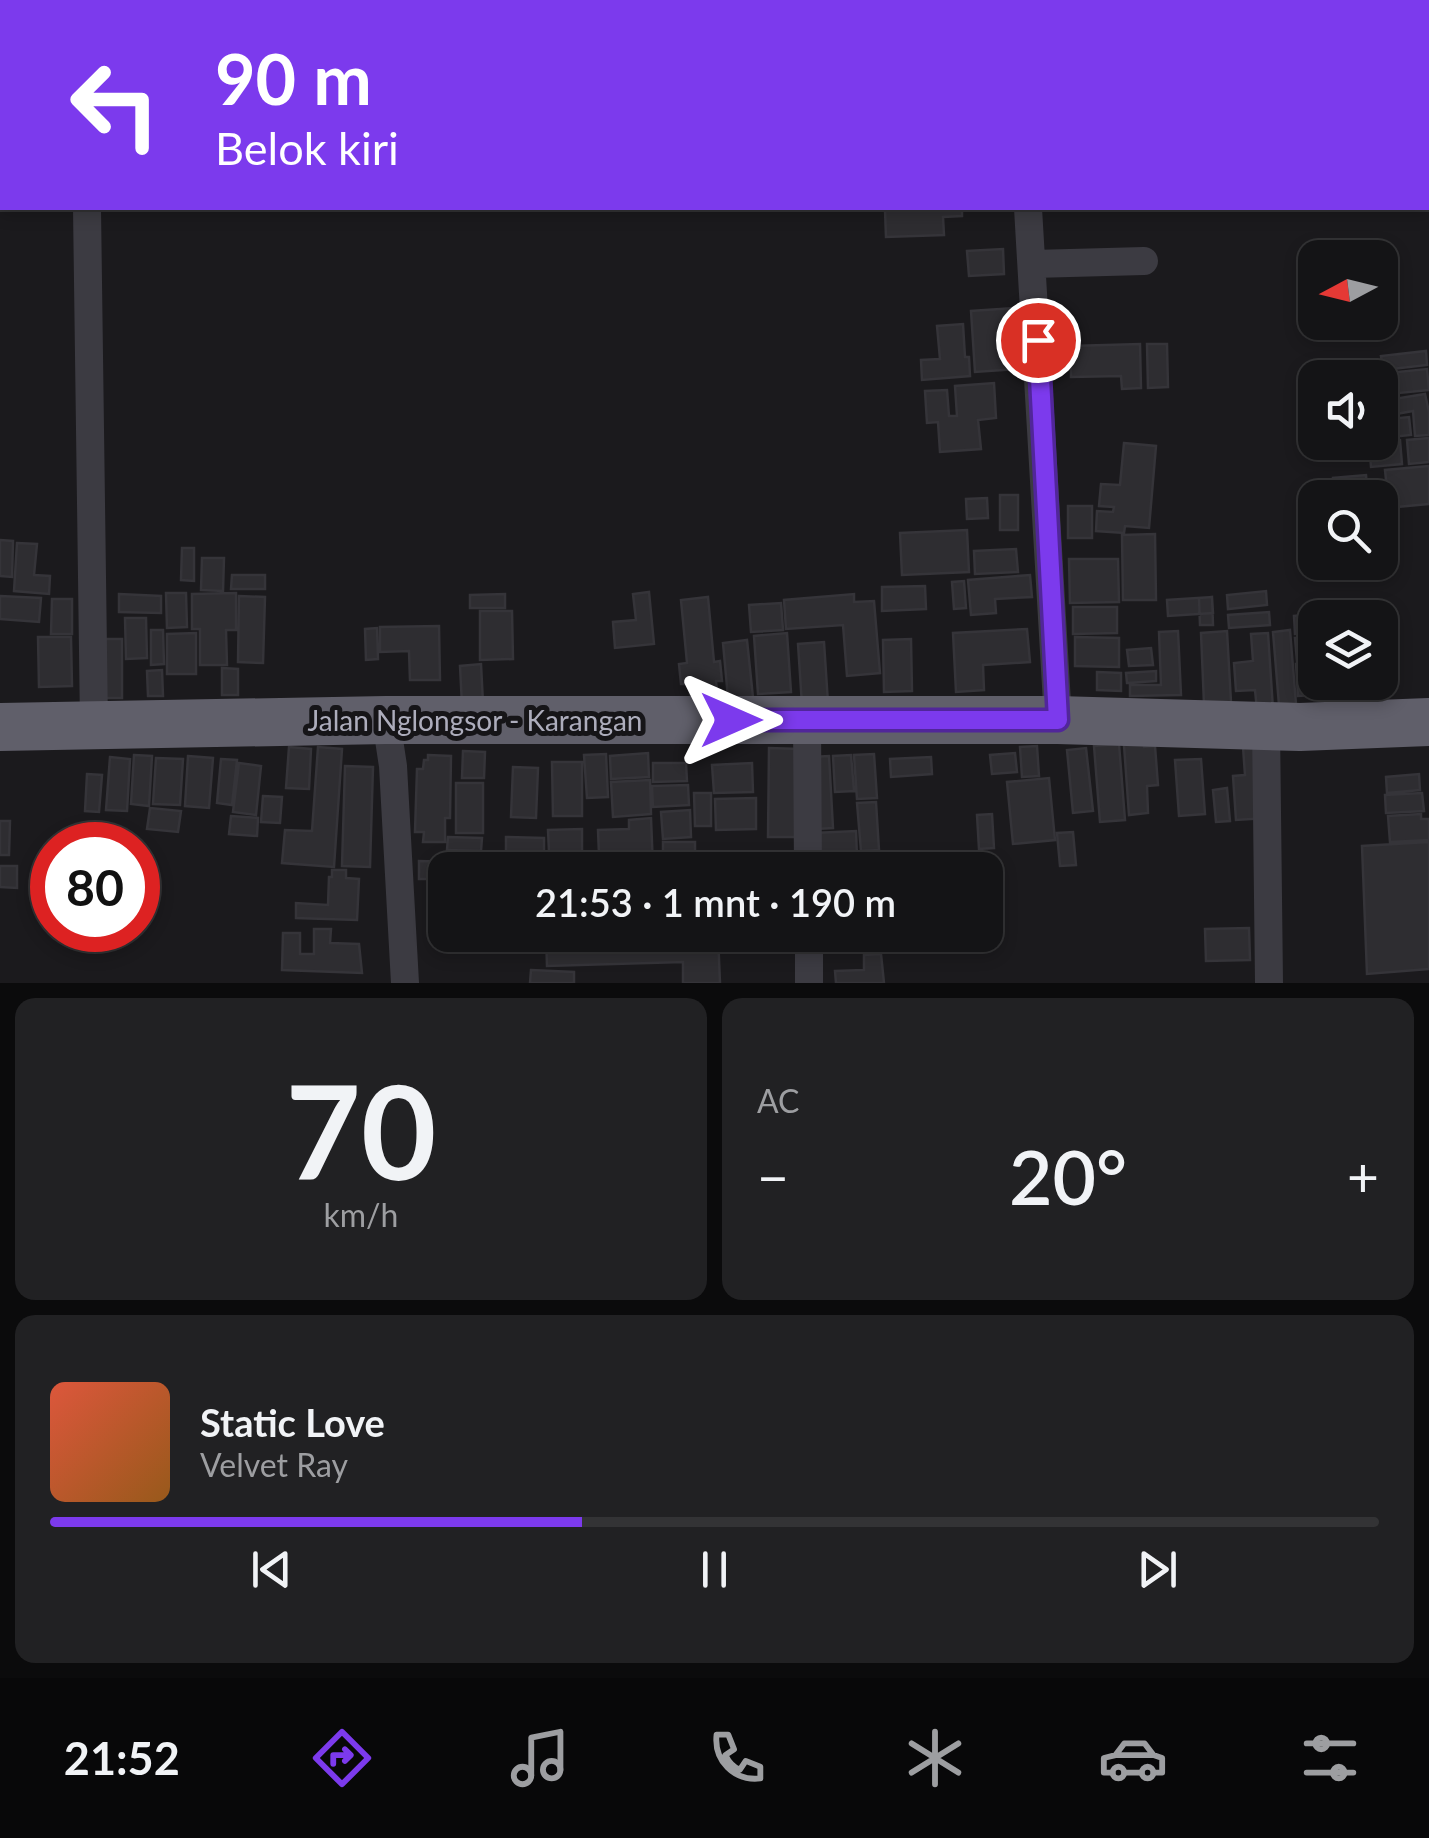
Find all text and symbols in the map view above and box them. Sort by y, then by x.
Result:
text: 90 m [215,36,372,120]
icon: left [50,40,180,170]
text: Belok kiri [215,121,399,175]
north arrow [1298,240,1398,340]
map controls [1298,240,1398,700]
pin [996,298,1081,383]
icon: arrive [1011,313,1066,368]
button: sound [1298,360,1398,460]
button: search [1298,480,1398,580]
button: layers [1298,600,1398,700]
position arrow [679,668,783,772]
street label: Jalan Nglongsor - Karangan [308,703,642,737]
speed limit sign: 80 [30,822,160,952]
text: 21:53 · 1 mnt · 190 m [535,879,896,925]
text: 70 [286,1052,436,1208]
text: AC [757,1081,799,1120]
text: 20° [1009,1131,1127,1221]
text: − [757,1143,789,1209]
text: + [1347,1143,1379,1209]
text: km/h [324,1195,398,1234]
text: Static Love [200,1399,385,1445]
text: Velvet Ray [200,1445,348,1484]
icon: previous [244,1542,299,1597]
icon: pause [687,1542,742,1597]
icon: next [1130,1542,1185,1597]
icon: directions [307,1723,377,1793]
icon: music [505,1723,575,1793]
icon: phone [702,1723,772,1793]
icon: climate [900,1723,970,1793]
icon: car [1098,1723,1168,1793]
icon: filters [1295,1723,1365,1793]
text: 21:52 [64,1731,180,1785]

